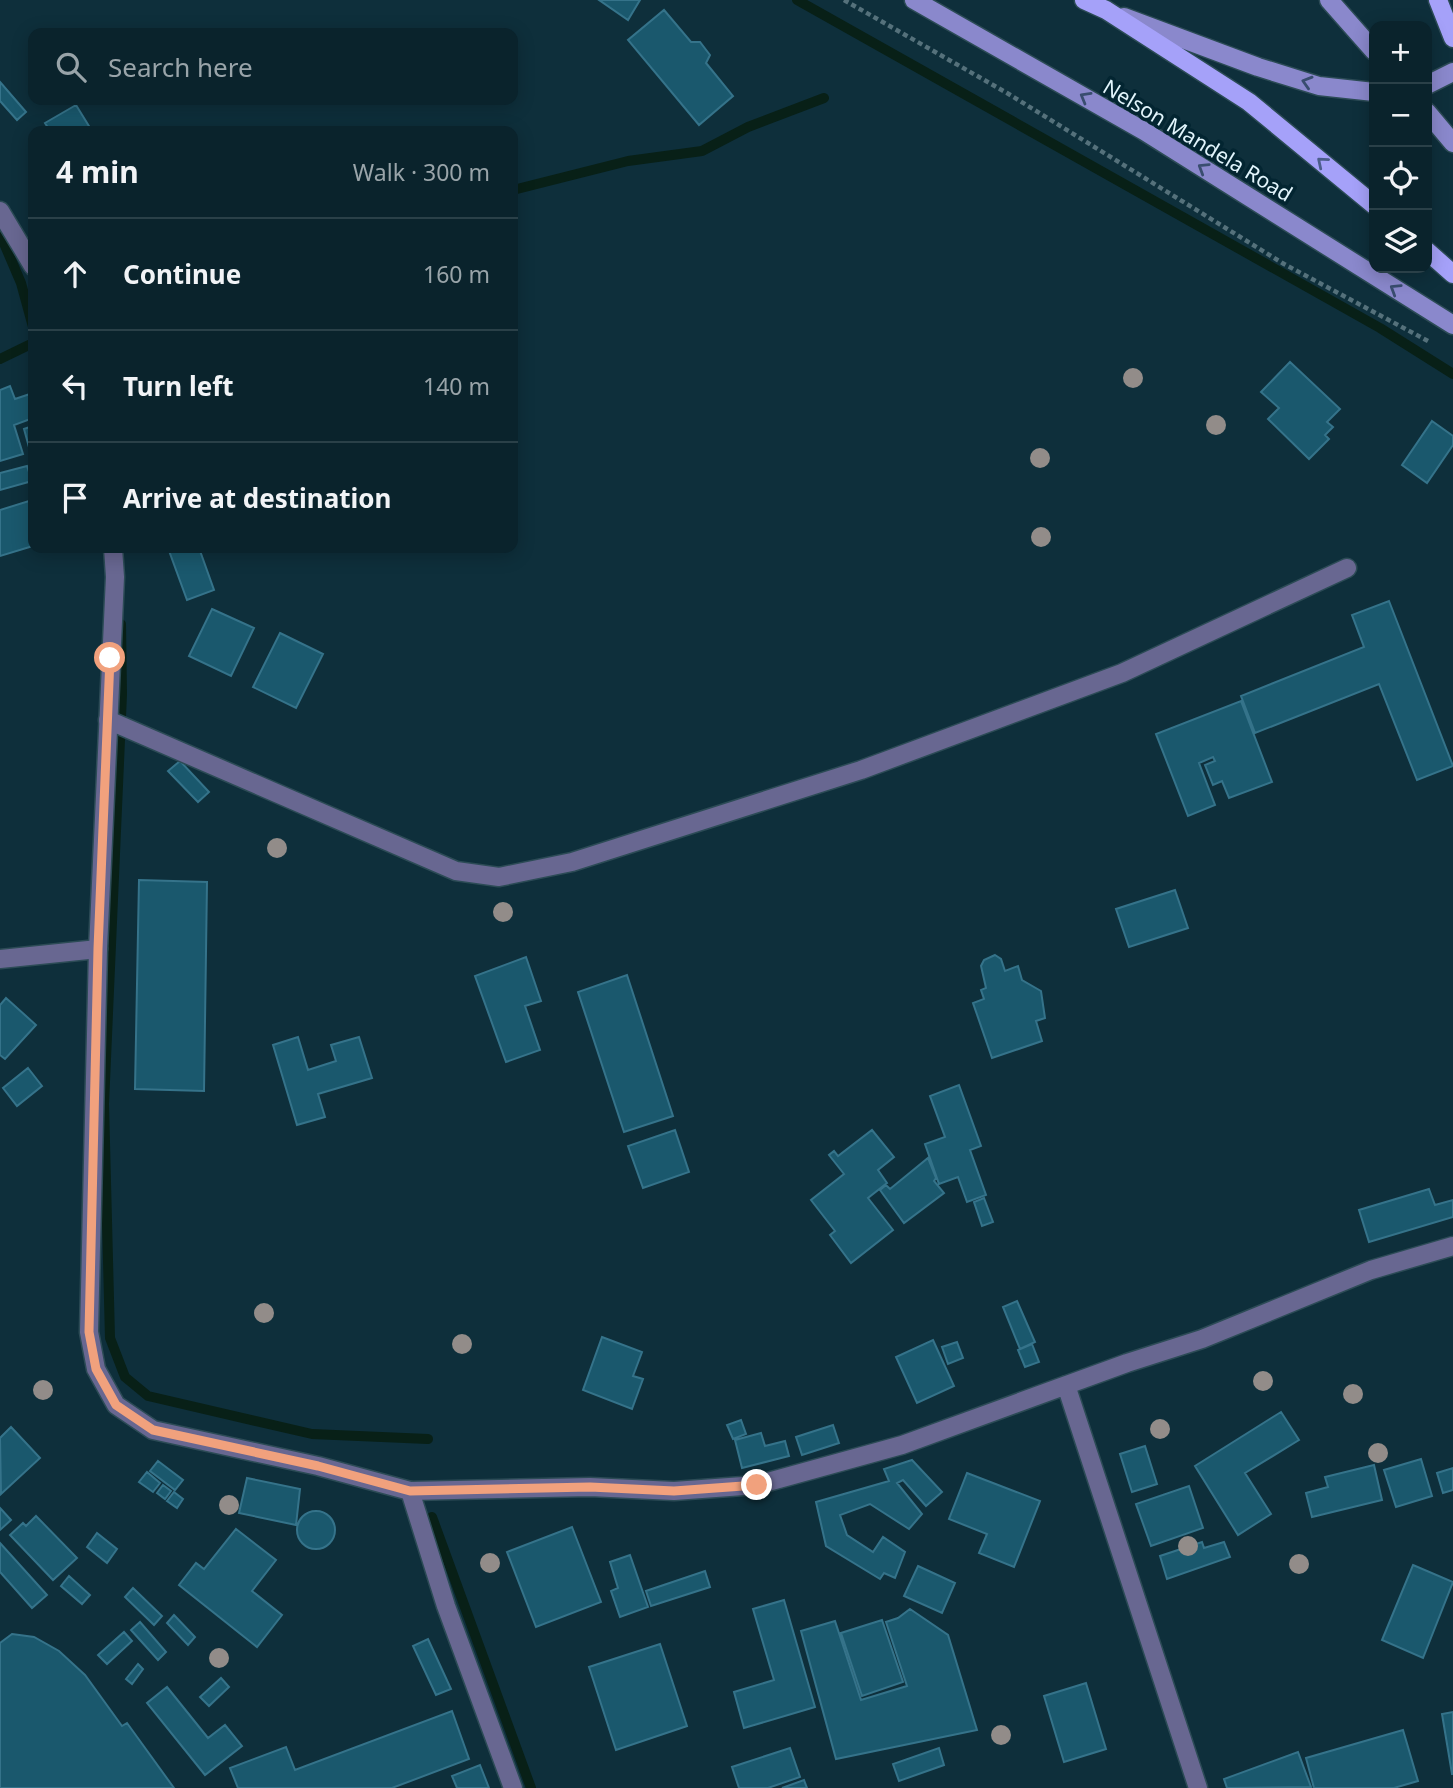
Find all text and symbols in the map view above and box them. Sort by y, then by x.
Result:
map controls [1369,21,1432,273]
button: + [1369,21,1432,84]
search box [28,28,518,105]
icon: search [52,48,90,86]
text: Search here [108,49,253,85]
street label: Nelson Mandela Road [1098,72,1298,208]
one-way arrow [1301,75,1313,90]
button: − [1369,84,1432,147]
one-way arrow [1079,92,1092,105]
button: locate [1369,147,1432,210]
text: 4 min [56,151,139,192]
text: Walk · 300 m [353,156,490,188]
one-way arrow [1317,158,1330,170]
one-way arrow [1197,163,1210,176]
button: layers [1369,210,1432,273]
icon: ahead [56,255,94,293]
text: Continue [123,256,241,292]
text: 160 m [423,258,490,290]
one-way arrow [1390,284,1403,297]
icon: left [56,367,94,405]
text: Turn left [123,368,234,404]
text: 140 m [423,370,490,402]
icon: arrive [56,479,94,517]
text: Arrive at destination [123,480,392,516]
route start [94,642,125,673]
route end [741,1469,772,1500]

